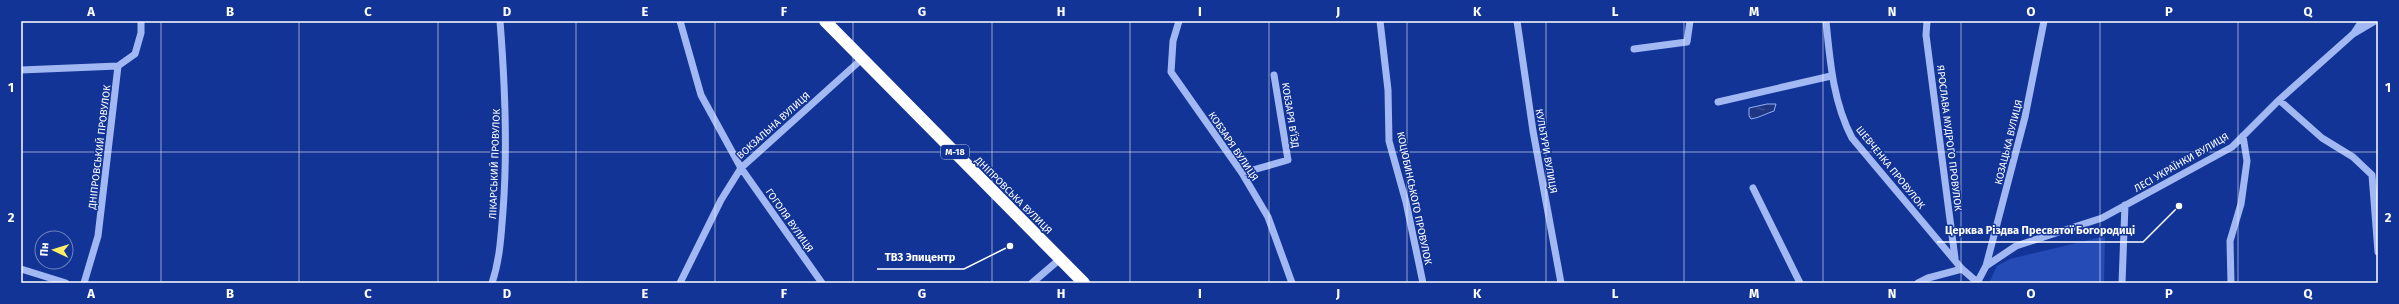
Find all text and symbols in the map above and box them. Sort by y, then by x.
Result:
text: A [86,4,95,19]
text: B [226,4,234,19]
text: C [364,4,372,19]
text: D [503,4,512,19]
text: E [642,4,649,19]
text: F [781,4,788,19]
text: G [918,4,926,19]
text: H [1057,4,1065,19]
text: I [1198,4,1202,19]
text: J [1335,4,1340,19]
text: K [1473,4,1482,19]
text: L [1612,4,1619,19]
text: M [1749,4,1759,19]
text: N [1888,4,1896,19]
text: O [2027,4,2036,19]
text: P [2165,4,2173,19]
text: Q [2304,4,2314,19]
street label: ЯРОСЛАВА МУДРОГО ПРОВУЛОК [1934,65,1964,212]
text: 1 [8,80,14,95]
text: 1 [2385,80,2391,95]
street label: КОБЗАРЯ В’ЇЗД [1279,81,1303,149]
street label: ДНІПРОВСЬКИЙ ПРОВУЛОК [85,84,114,211]
street label: ВОКЗАЛЬНА ВУЛИЦЯ [735,90,813,162]
street label: КОЗАЦЬКА ВУЛИЦЯ [1993,98,2025,186]
street label: КУЛЬТУРИ ВУЛИЦЯ [1533,108,1559,194]
street label: ЛІКАРСЬКИЙ ПРОВУЛОК [486,109,503,219]
street label: КОБЗАРЯ ВУЛИЦЯ [1206,110,1261,183]
street label: ШЕВЧЕНКА ПРОВУЛОК [1853,124,1927,212]
street label: ЛЕСІ УКРАЇНКИ ВУЛИЦЯ [2131,129,2231,195]
street label: КОЦЮБИНСЬКОГО ПРОВУЛОК [1394,131,1434,266]
road number: М-18 [941,145,969,159]
street label: ДНІПРОВСЬКА ВУЛИЦЯ [972,154,1054,237]
street label: ГОГОЛЯ ВУЛИЦЯ [763,186,816,255]
text: 2 [8,210,15,225]
text: 2 [2385,210,2392,225]
callout: Церква Різдва Пресвятої Богородиці [1937,219,2143,242]
text: Церква Різдва Пресвятої Богородиці [1945,224,2135,237]
north arrow [34,230,74,270]
text: Пн [38,242,51,257]
callout: ТВЗ Эпицентр [877,246,964,269]
text: ТВЗ Эпицентр [885,251,956,264]
text: A [86,286,95,301]
text: B [226,286,234,301]
text: C [364,286,372,301]
text: D [503,286,512,301]
text: E [642,286,649,301]
text: F [781,286,788,301]
text: G [918,286,926,301]
text: H [1057,286,1065,301]
text: I [1198,286,1202,301]
text: J [1335,286,1340,301]
text: K [1473,286,1482,301]
text: L [1612,286,1619,301]
text: M [1749,286,1759,301]
text: N [1888,286,1896,301]
text: O [2027,286,2036,301]
text: P [2165,286,2173,301]
text: Q [2304,286,2314,301]

